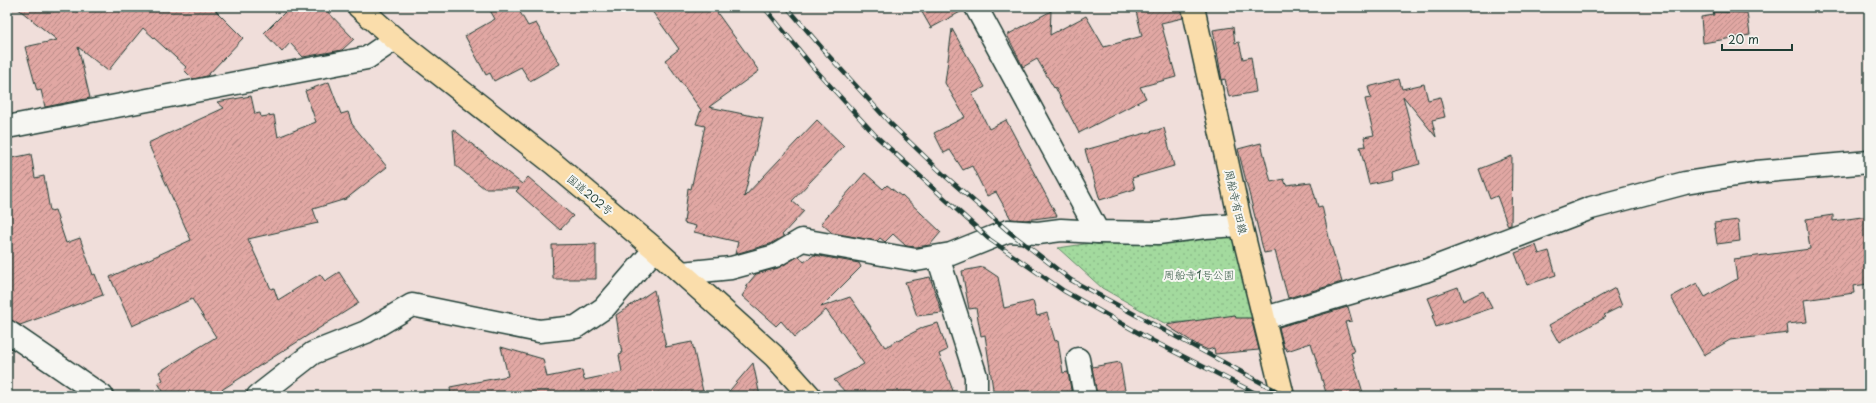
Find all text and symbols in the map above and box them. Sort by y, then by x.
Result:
scale bar [1722,26,1792,52]
text: 20 m [1728,30,1759,48]
street label: 周船寺有田線 [1221,168,1252,236]
street label: 国道202号 [563,170,617,219]
park label: 周船寺1号公園 [1164,266,1234,283]

